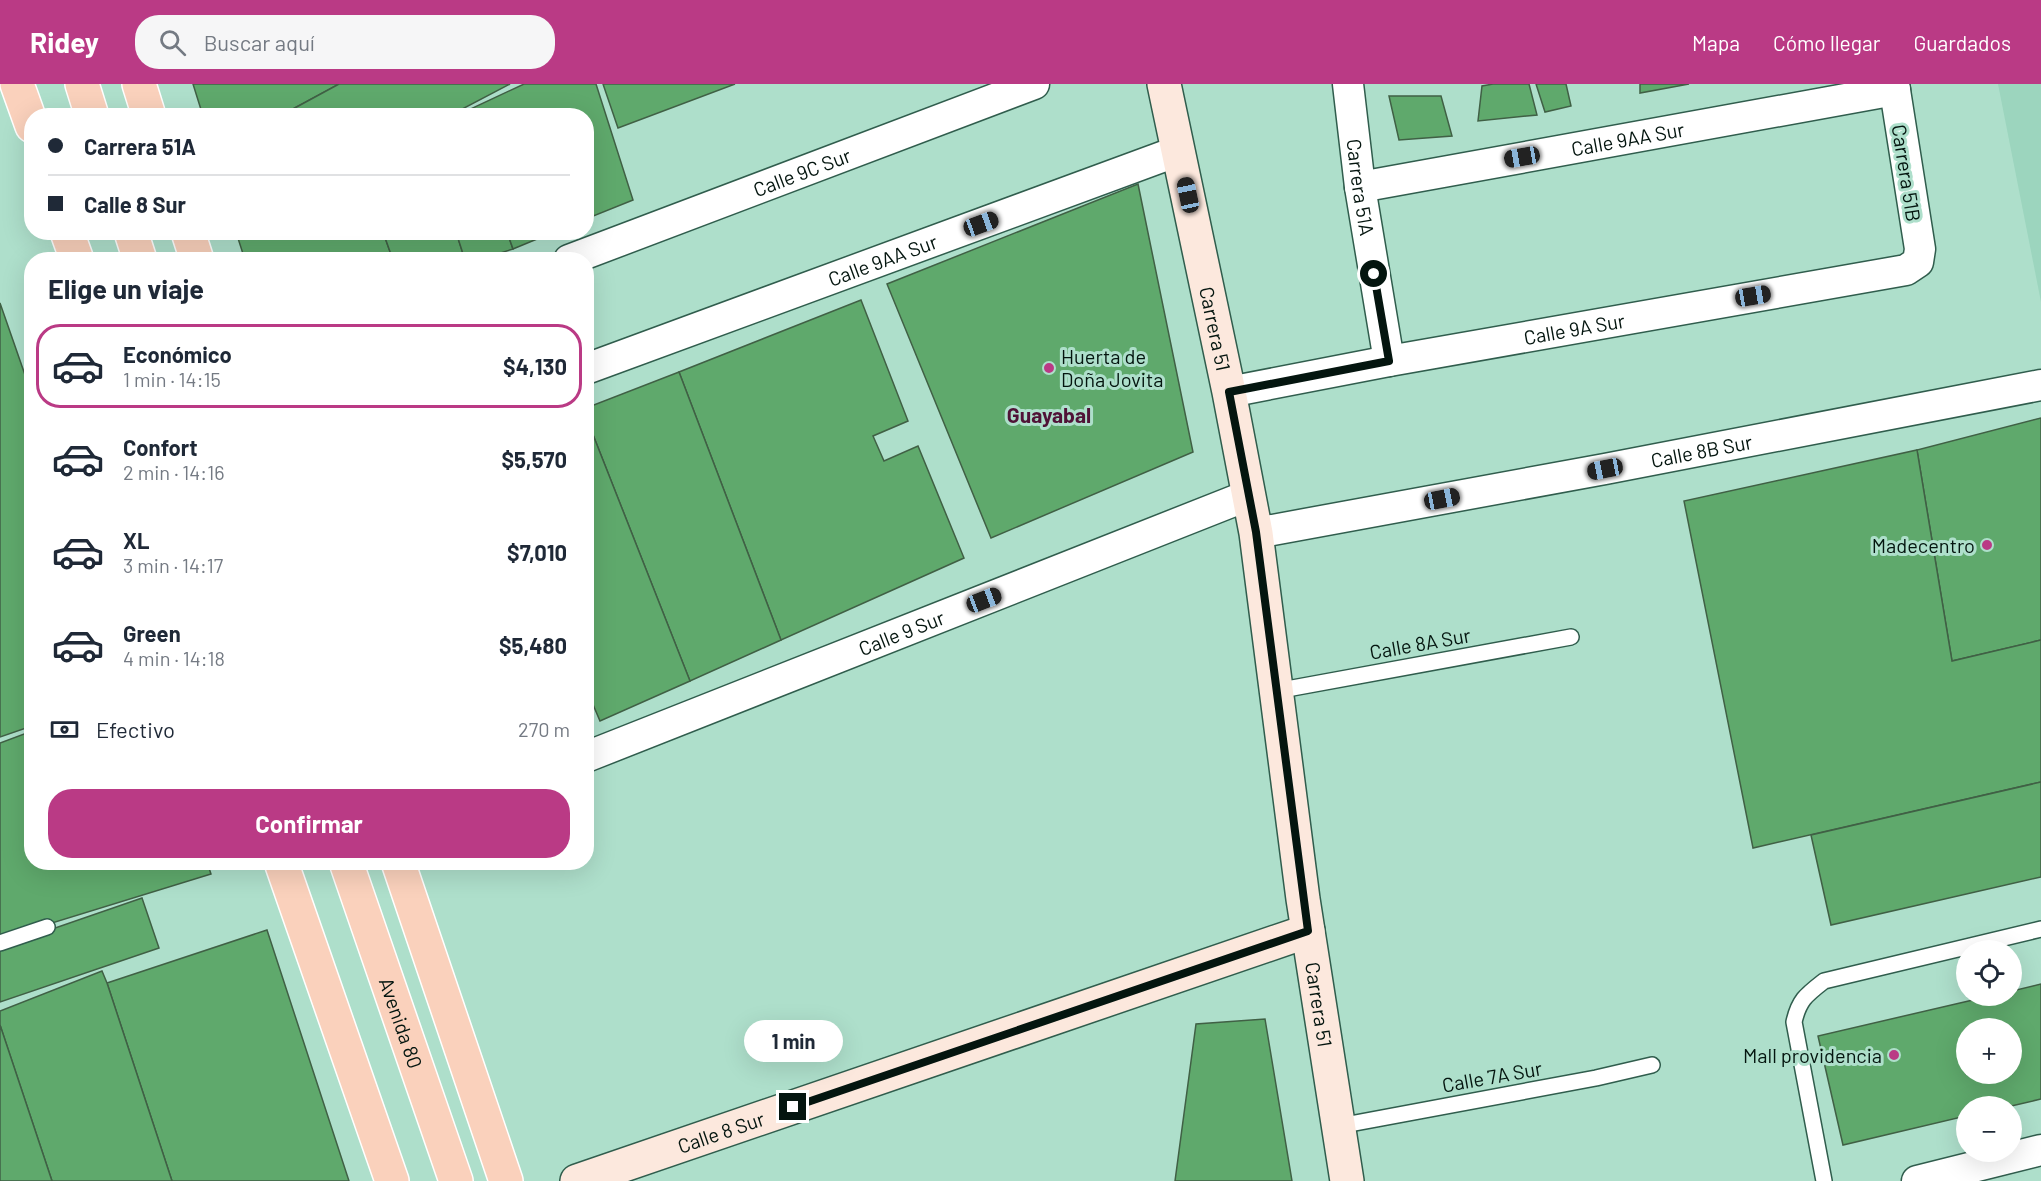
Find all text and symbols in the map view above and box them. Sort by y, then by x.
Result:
search box [135,15,555,69]
text: Ridey [30,25,99,59]
icon: search [156,26,189,59]
text: Buscar aquí [204,29,315,55]
text: Mapa [1692,30,1740,55]
text: Cómo llegar [1773,30,1880,55]
text: Guardados [1913,30,2011,55]
street label: Calle 9AA Sur [1569,116,1686,160]
street label: Carrera 51B [1887,123,1927,223]
text: Carrera 51A [84,133,196,159]
street label: Carrera 51A [1342,137,1380,237]
street label: Calle 9C Sur [750,143,854,201]
car [1503,145,1541,169]
car [1175,176,1201,214]
text: Calle 8 Sur [84,191,186,217]
car [961,209,1001,239]
street label: Calle 9AA Sur [825,229,940,291]
route start [1360,260,1387,287]
text: Elige un viaje [48,272,204,304]
street label: Carrera 51 [1195,284,1236,373]
car [1734,284,1772,308]
street label: Calle 9A Sur [1522,308,1627,349]
icon: car [51,339,105,393]
text: Económico [123,341,232,367]
place label: Huerta de Doña Jovita [1061,344,1163,391]
text: $4,130 [503,353,567,379]
marker: Huerta de Doña Jovita [1042,361,1056,375]
text: 1 min · 14:15 [123,367,221,391]
district label: Guayabal [1007,402,1091,427]
street label: Calle 8B Sur [1649,429,1754,472]
icon: car [51,432,105,486]
text: Confort [123,434,198,460]
text: $5,570 [501,446,567,472]
car [1586,457,1624,481]
text: 2 min · 14:16 [123,460,224,484]
car [1423,487,1461,511]
icon: car [51,525,105,579]
text: XL [123,527,149,553]
place label: Madecentro [1872,533,1975,557]
marker: Madecentro [1980,538,1994,552]
text: $7,010 [507,539,567,565]
text: 3 min · 14:17 [123,553,223,577]
car [964,585,1004,615]
street label: Calle 9 Sur [855,605,948,660]
icon: car [51,618,105,672]
text: Green [123,620,181,646]
street label: Calle 8A Sur [1368,622,1472,664]
text: $5,480 [499,632,567,658]
text: 4 min · 14:18 [123,646,225,670]
icon: cash [48,713,81,746]
text: Efectivo [96,716,175,742]
text: 270 m [518,717,570,741]
button: Confirmar [48,789,570,858]
map controls [1956,940,2022,1162]
button: locate [1956,940,2022,1006]
street label: Carrera 51 [1301,960,1338,1049]
street label: Avenida 80 [375,974,428,1071]
button: + [1956,1018,2022,1084]
callout: 1 min [744,1020,842,1062]
text: 1 min [772,1029,815,1053]
place label: Mall providencia [1743,1043,1882,1067]
marker: Mall providencia [1887,1048,1901,1062]
street label: Calle 7A Sur [1440,1055,1544,1097]
route end [779,1093,806,1120]
button: − [1956,1096,2022,1162]
street label: Calle 8 Sur [674,1106,767,1158]

